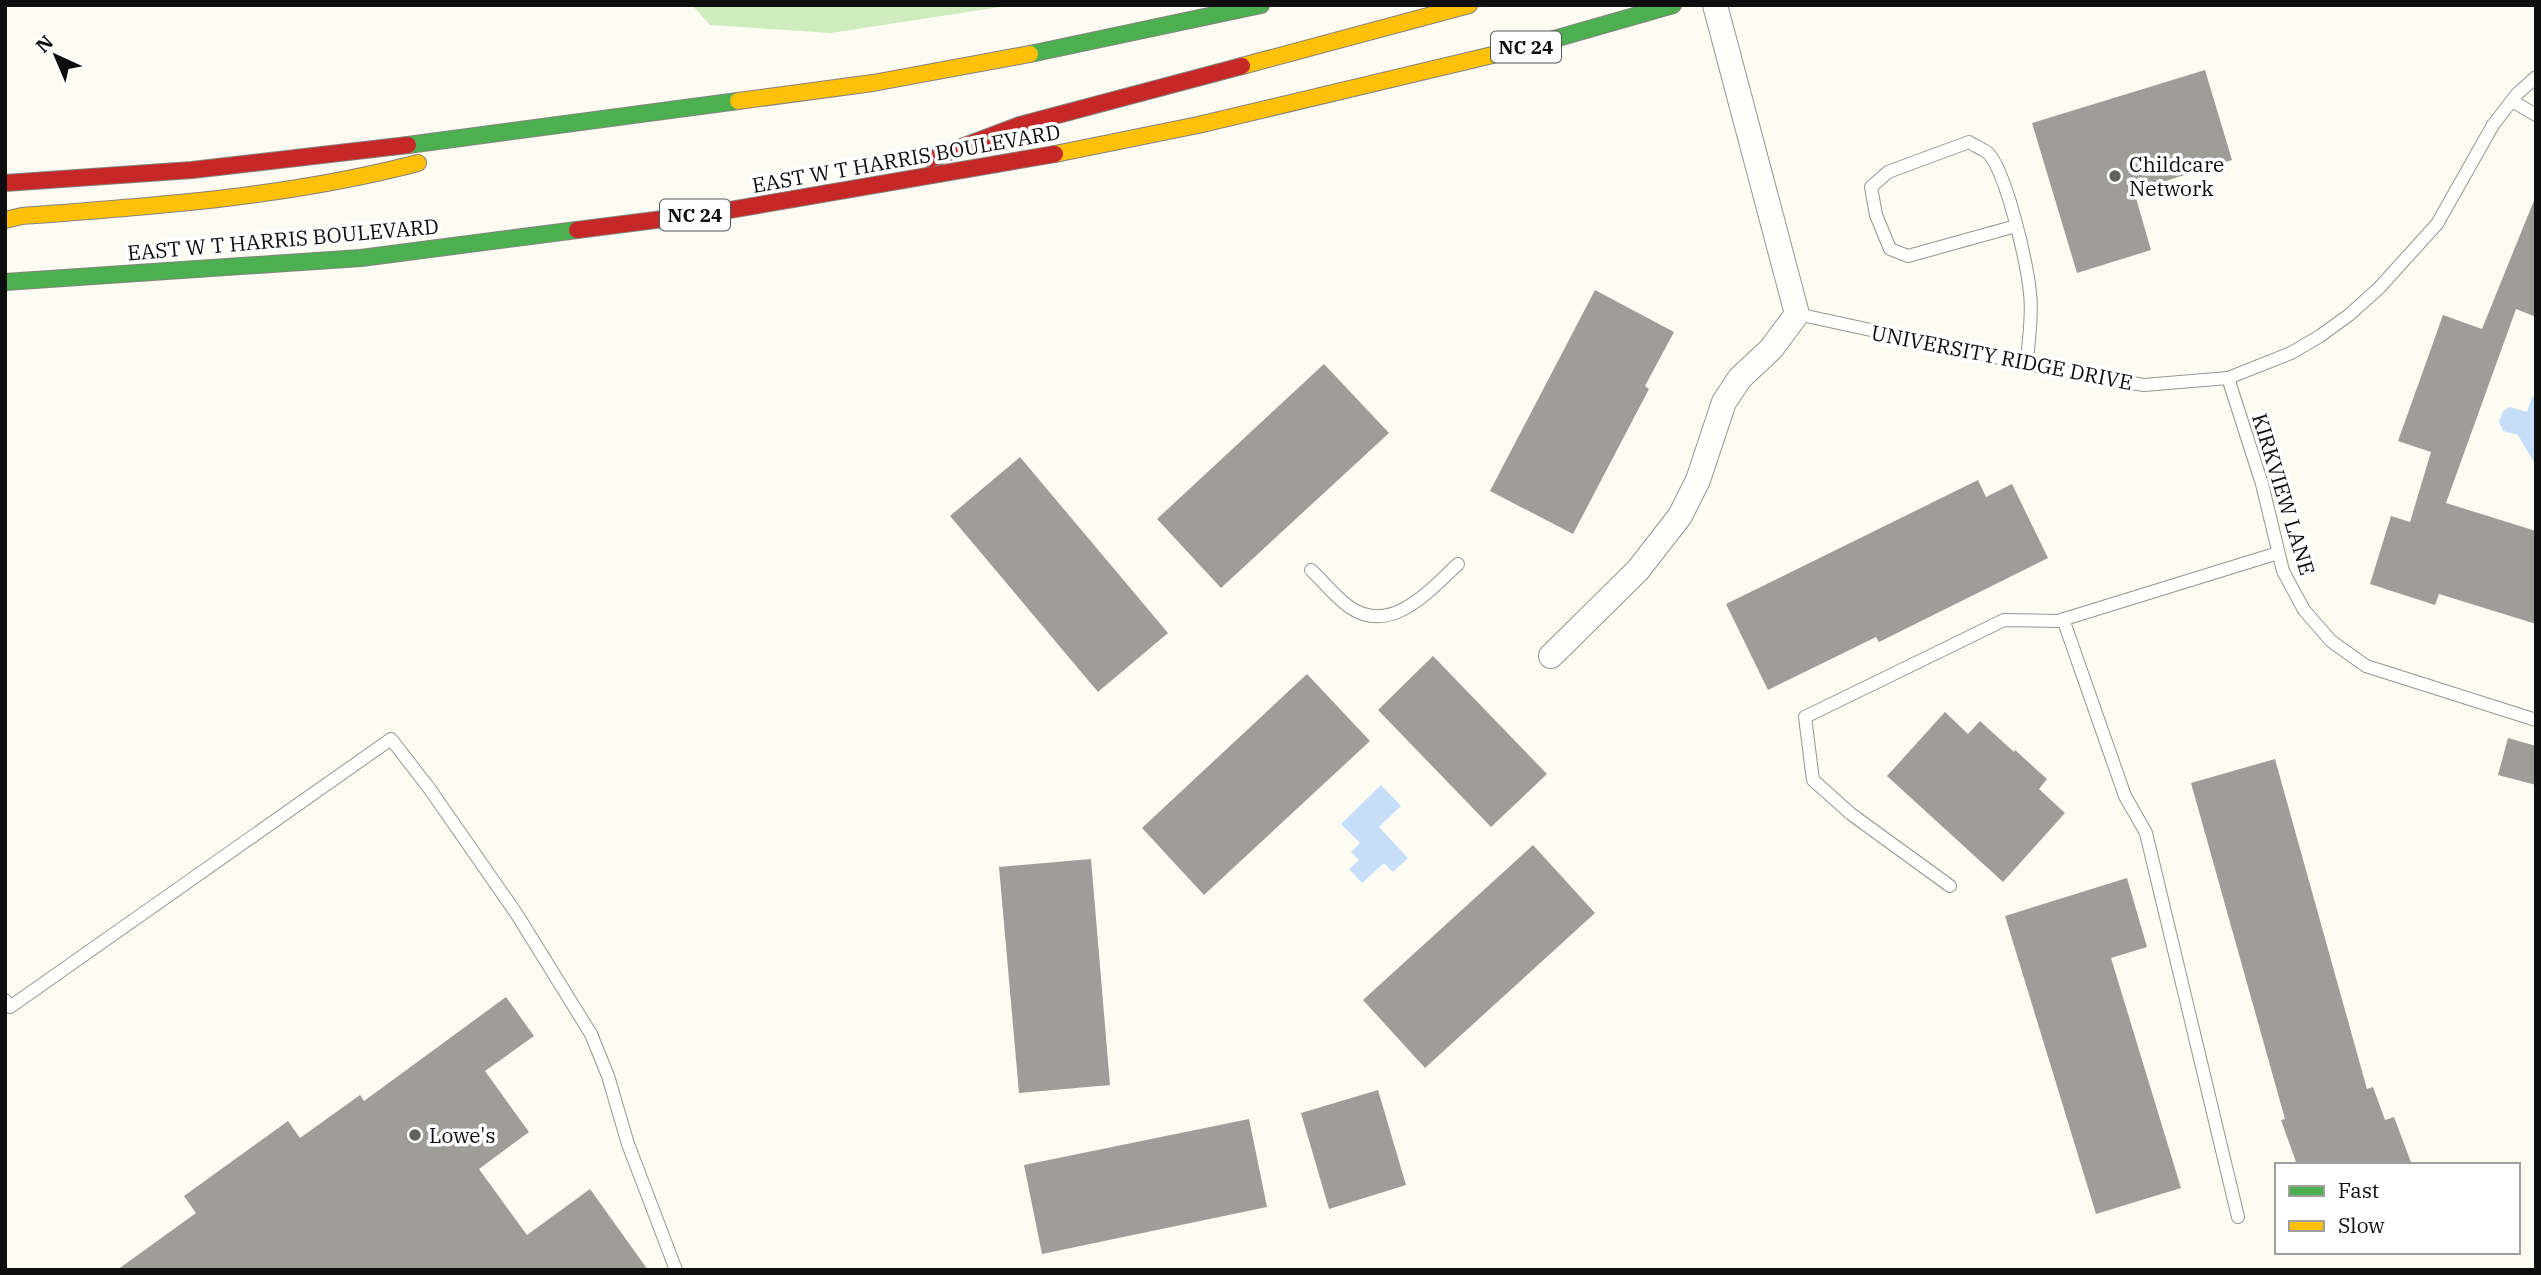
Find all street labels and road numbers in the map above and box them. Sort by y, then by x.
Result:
road number: NC 24 [1491,32,1561,62]
street label: EAST W T HARRIS BOULEVARD [750,117,1062,199]
road number: NC 24 [660,200,730,230]
street label: EAST W T HARRIS BOULEVARD [126,211,440,267]
street label: UNIVERSITY RIDGE DRIVE [1869,318,2135,396]
street label: KIRKVIEW LANE [2246,410,2322,578]

